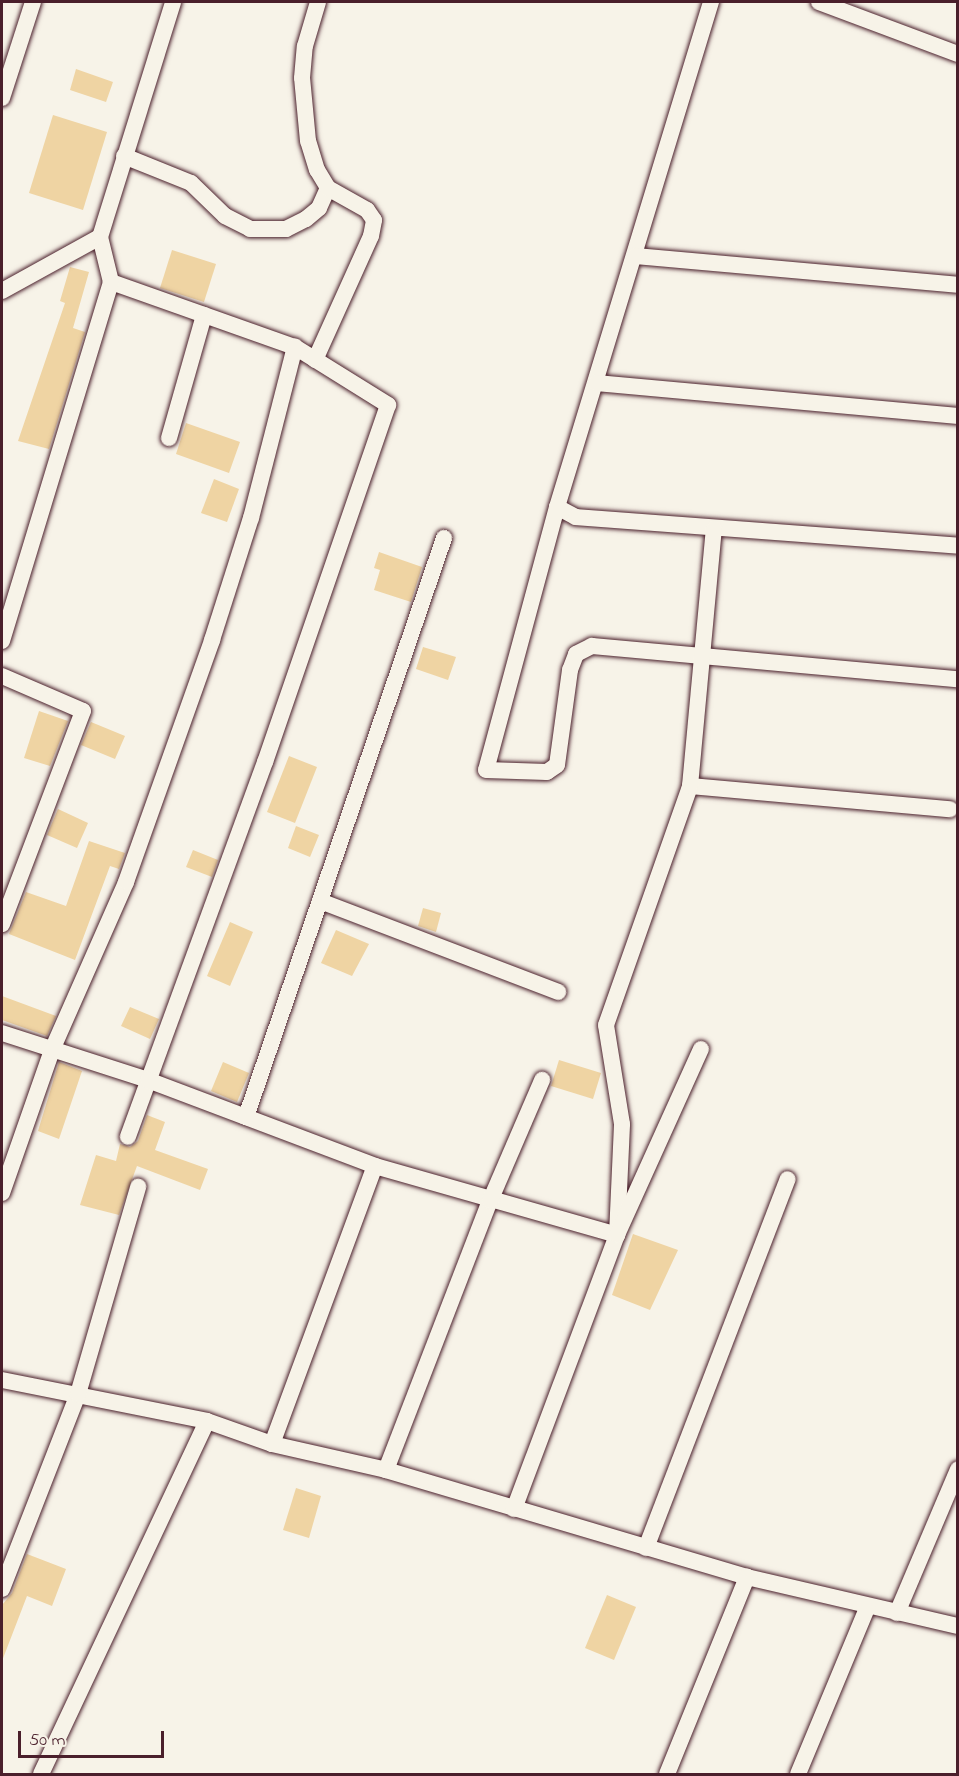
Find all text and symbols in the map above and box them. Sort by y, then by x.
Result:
scale bar [21,1719,166,1757]
text: 50 m [29,1728,66,1754]

